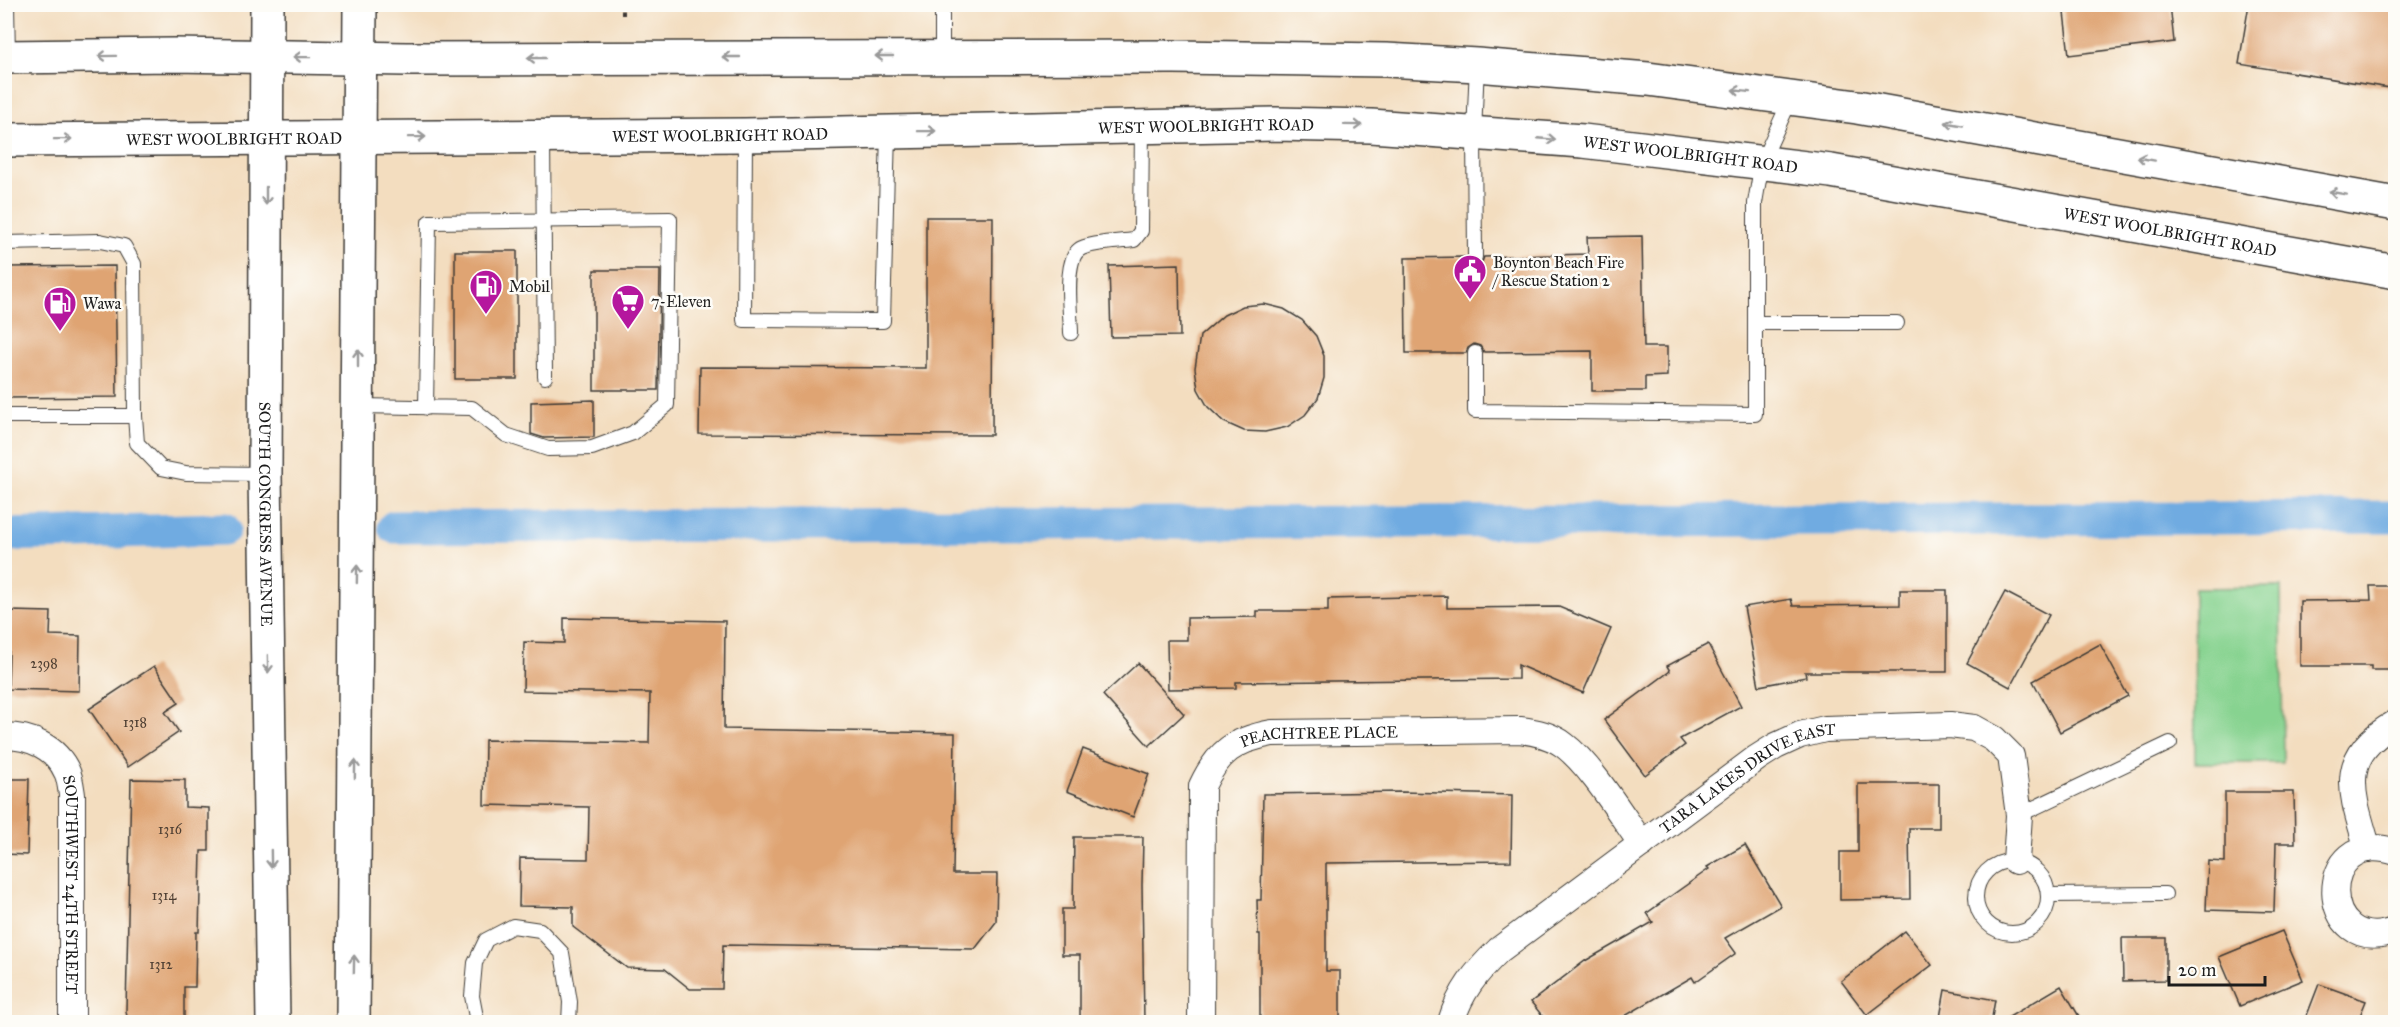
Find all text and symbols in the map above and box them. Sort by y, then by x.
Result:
one-way arrow [97,50,117,61]
one-way arrow [874,50,894,62]
one-way arrow [722,51,742,63]
one-way arrow [292,52,312,63]
one-way arrow [527,52,547,64]
one-way arrow [1731,86,1751,97]
street label: WEST WOOLBRIGHT ROAD [1098,114,1314,137]
one-way arrow [1945,118,1964,129]
one-way arrow [1342,119,1362,131]
street label: WEST WOOLBRIGHT ROAD [612,124,828,145]
one-way arrow [916,125,936,137]
street label: WEST WOOLBRIGHT ROAD [126,128,342,149]
one-way arrow [406,131,426,143]
street label: WEST WOOLBRIGHT ROAD [1582,132,1799,176]
one-way arrow [1537,133,1557,144]
one-way arrow [52,134,72,145]
one-way arrow [2137,153,2156,164]
one-way arrow [260,186,272,206]
one-way arrow [2329,187,2348,198]
street label: WEST WOOLBRIGHT ROAD [2062,203,2278,260]
public building icon: Boynton Beach Fire / Rescue Station 2 [1452,253,1488,300]
place label: Boynton Beach Fire / Rescue Station 2 [1491,253,1624,290]
fuel station icon: Mobil [468,268,504,315]
place label: Mobil [509,277,551,296]
supermarket icon: 7-Eleven [610,283,646,330]
fuel station icon: Wawa [42,285,78,332]
place label: 7-Eleven [651,292,712,311]
place label: Wawa [83,294,122,313]
one-way arrow [352,349,364,369]
street label: SOUTH CONGRESS AVENUE [255,402,277,626]
one-way arrow [351,565,363,585]
one-way arrow [262,654,274,674]
house number: 2398 [30,655,58,672]
house number: 1318 [123,714,147,731]
street label: TARA LAKES DRIVE EAST [1655,719,1836,837]
street label: PEACHTREE PLACE [1237,722,1398,751]
one-way arrow [349,760,361,780]
street label: SOUTHWEST 24TH STREET [59,773,82,994]
house number: 1316 [158,821,183,838]
one-way arrow [265,849,277,869]
house number: 1314 [152,887,177,904]
scale bar [2169,949,2265,987]
one-way arrow [348,955,359,975]
house number: 1312 [149,956,173,973]
text: 20 m [2178,959,2216,981]

